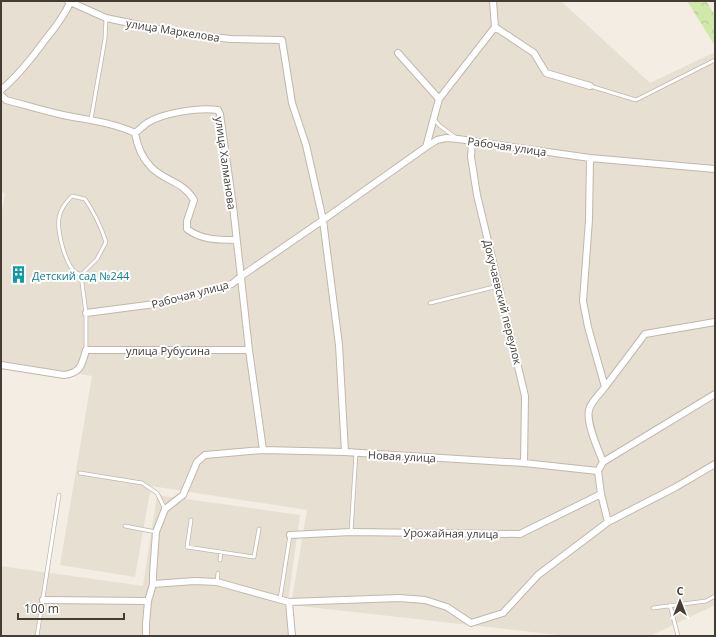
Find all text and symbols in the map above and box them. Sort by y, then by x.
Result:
street label: улица Маркелова [125,15,221,45]
street label: улица Халманова [212,116,240,210]
street label: Рабочая улица [467,133,547,159]
street label: Докучаевский переулок [480,238,526,366]
building icon: Детский сад №244 [9,265,29,285]
place label: Детский сад №244 [32,268,130,283]
street label: Рабочая улица [150,276,230,312]
street label: улица Рубусина [126,343,210,358]
street label: Новая улица [368,447,436,465]
street label: Урожайная улица [403,525,499,541]
north arrow [660,581,700,621]
text: С [676,583,684,598]
scale bar [18,595,124,621]
text: 100 m [24,600,59,617]

